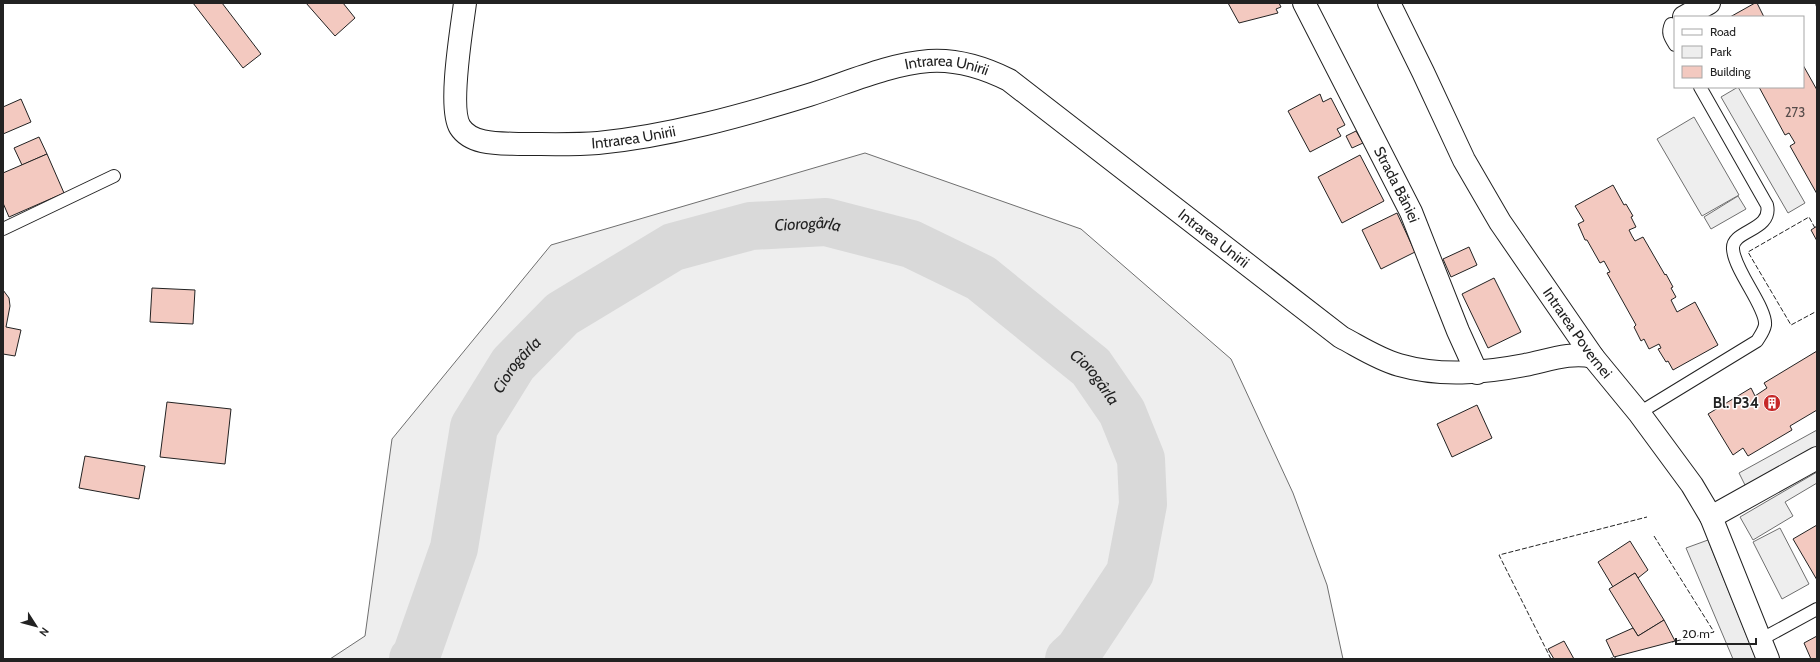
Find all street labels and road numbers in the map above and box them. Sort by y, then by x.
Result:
street label: Intrarea Unirii [903,52,991,79]
street label: Intrarea Unirii [591,122,677,152]
street label: Strada Băniei [1370,144,1423,225]
street label: Intrarea Unirii [1175,205,1253,272]
street label: Intrarea Povernei [1539,284,1616,382]

